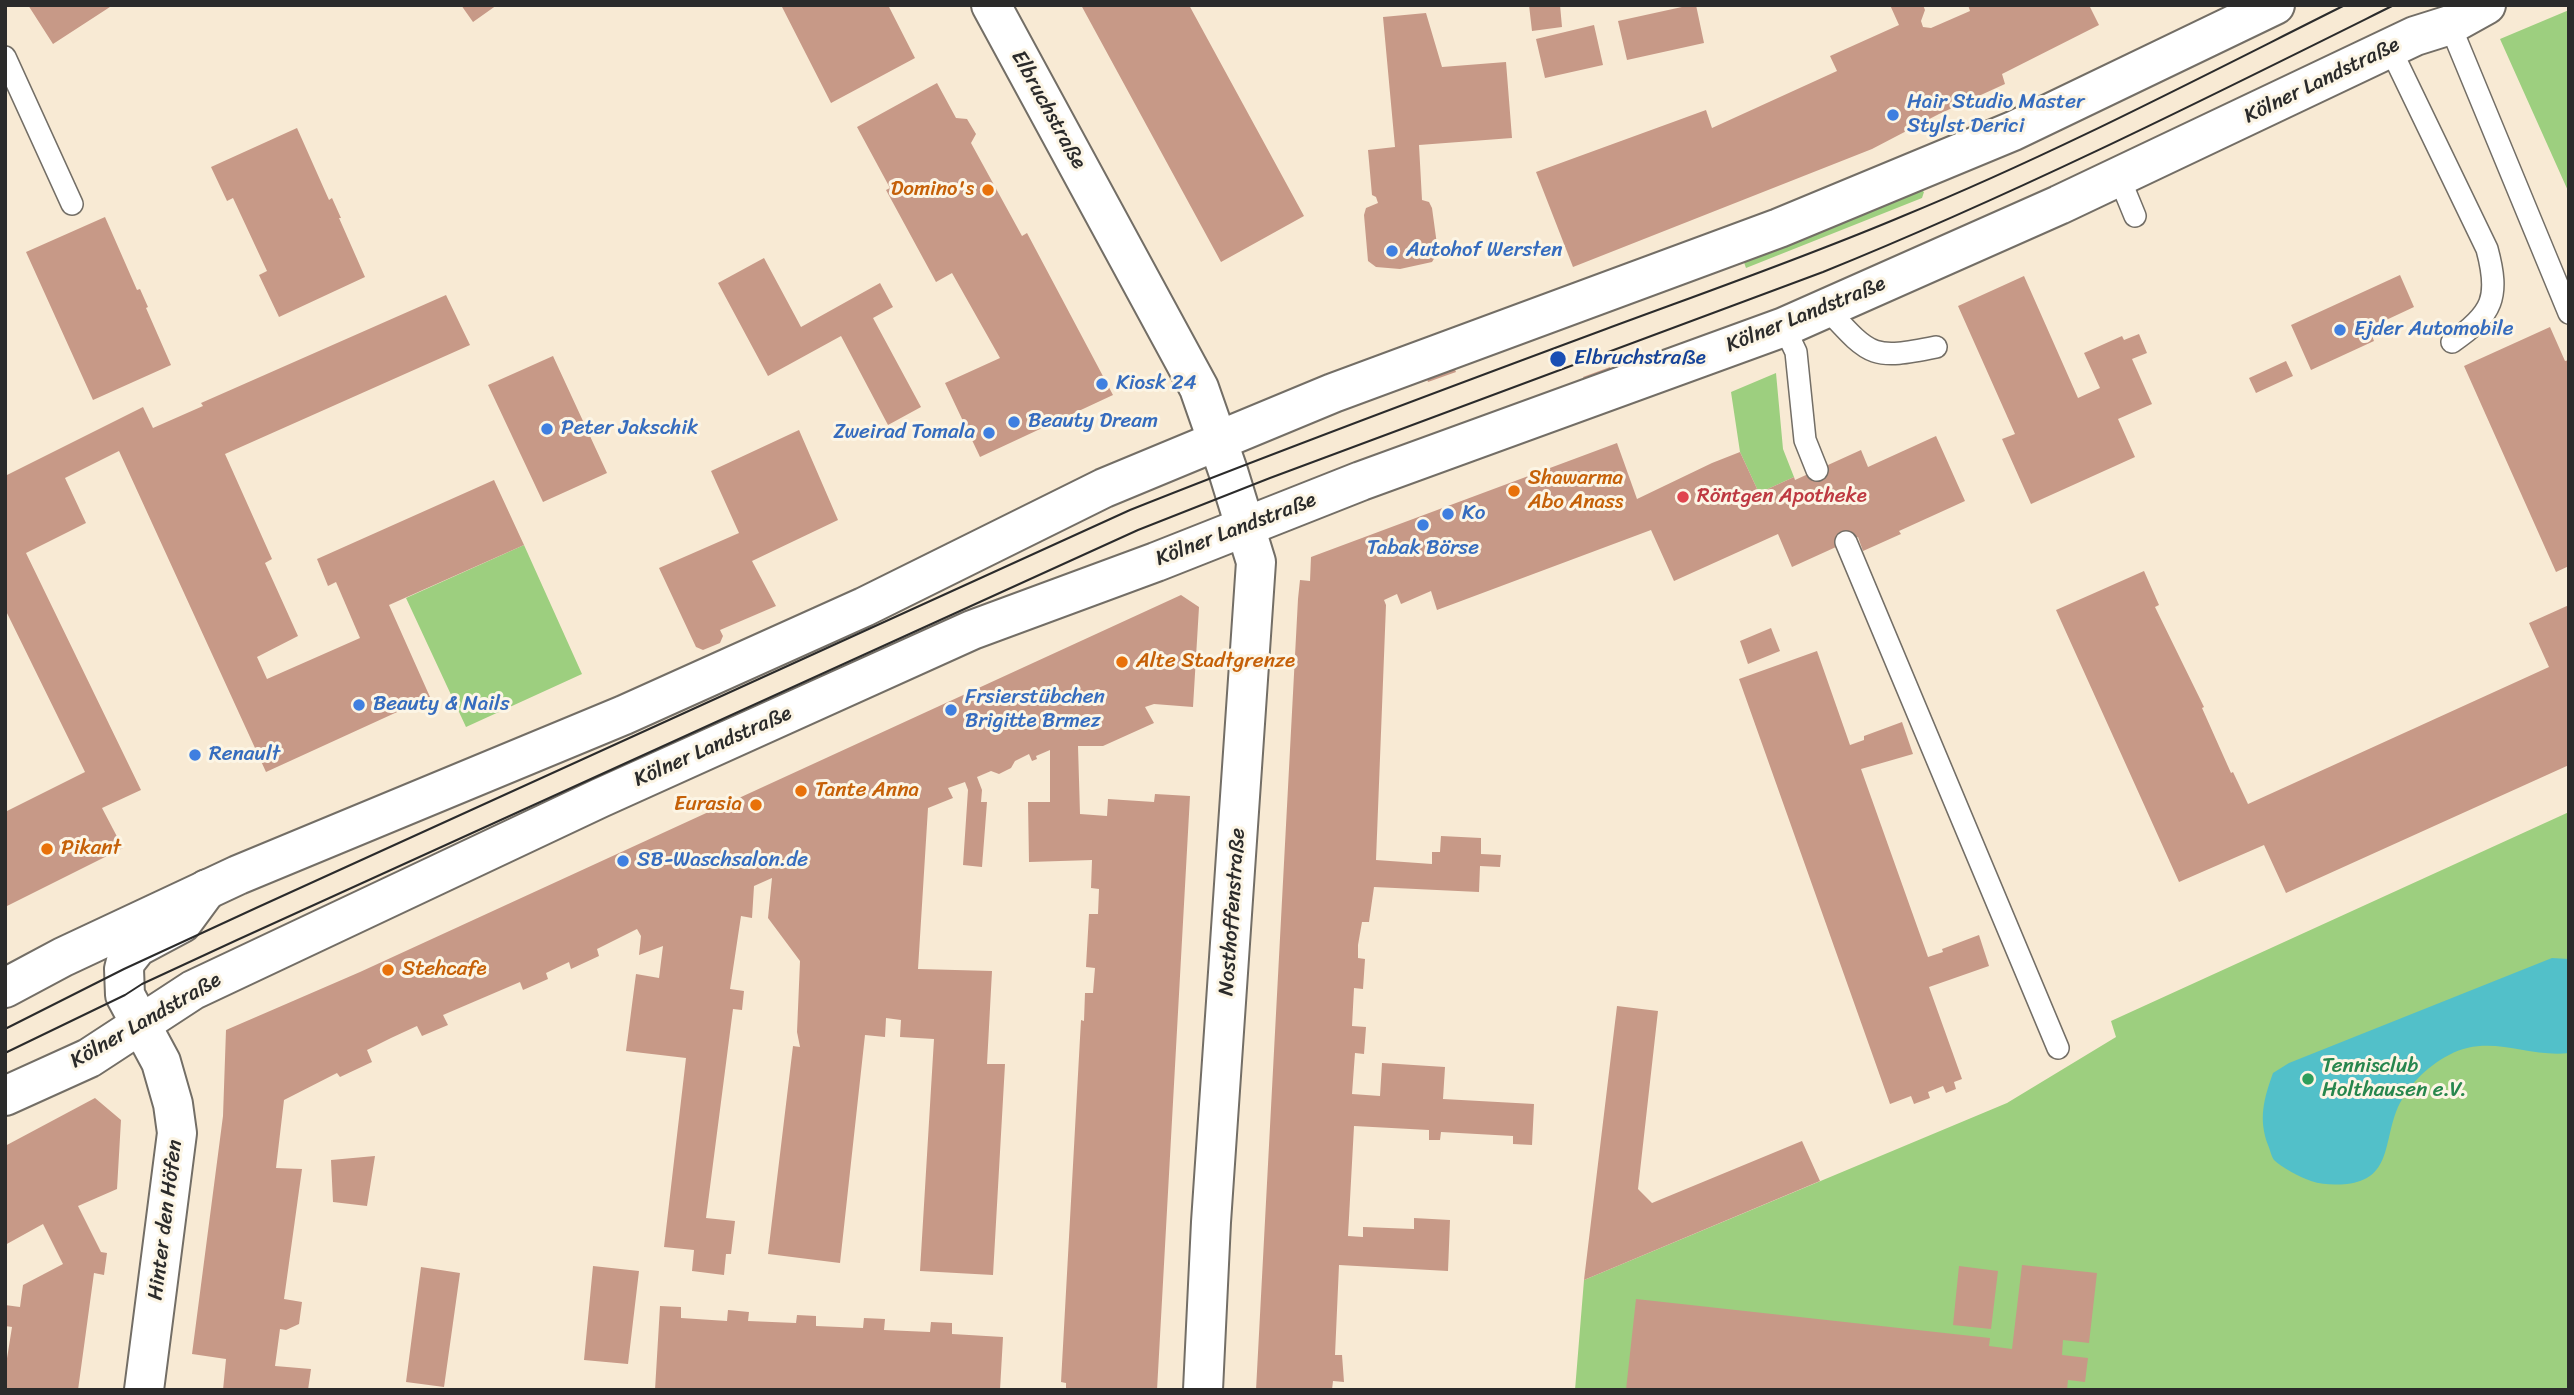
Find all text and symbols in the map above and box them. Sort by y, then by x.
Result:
street label: Kölner Landstraße [2240,32,2404,130]
street label: Elbruchstraße [1005,46,1091,174]
place label: Hair Studio Master Stylst Derici [1907,90,2085,140]
marker: Hair Studio Master Stylst Derici [1885,107,1901,123]
place label: Domino's [891,177,974,203]
marker: Domino's [980,182,996,198]
place label: Autohof Wersten [1406,238,1563,264]
marker: Autohof Wersten [1384,243,1400,259]
street label: Kölner Landstraße [1723,272,1889,358]
place label: Ejder Automobile [2354,317,2514,343]
marker: Ejder Automobile [2332,322,2348,338]
place label: Elbruchstraße [1574,346,1706,372]
marker: Elbruchstraße [1548,349,1568,369]
place label: Kiosk 24 [1116,371,1197,397]
marker: Kiosk 24 [1094,376,1110,392]
place label: Beauty Dream [1028,409,1158,435]
marker: Beauty Dream [1006,414,1022,430]
place label: Peter Jakschik [561,416,698,442]
place label: Zweirad Tomala [833,420,975,446]
marker: Peter Jakschik [539,421,555,437]
marker: Zweirad Tomala [981,425,997,441]
place label: Shawarma Abo Anass [1528,466,1623,516]
marker: Shawarma Abo Anass [1506,483,1522,499]
place label: Röntgen Apotheke [1697,484,1867,510]
street label: Kölner Landstraße [1152,488,1320,572]
marker: Röntgen Apotheke [1675,489,1691,505]
place label: Ko [1462,501,1485,527]
marker: Ko [1440,506,1456,522]
marker: Tabak Börse [1415,517,1431,533]
place label: Tabak Börse [1367,536,1479,562]
place label: Alte Stadtgrenze [1136,649,1295,675]
marker: Alte Stadtgrenze [1114,654,1130,670]
place label: Frsierstübchen Brigitte Brmez [965,685,1105,735]
place label: Beauty & Nails [373,692,510,718]
marker: Beauty & Nails [351,697,367,713]
street label: Kölner Landstraße [630,701,796,793]
marker: Frsierstübchen Brigitte Brmez [943,702,959,718]
place label: Renault [209,742,280,768]
marker: Renault [187,747,203,763]
place label: Tante Anna [815,778,919,804]
marker: Tante Anna [793,783,809,799]
place label: Eurasia [674,792,742,818]
marker: Eurasia [748,797,764,813]
street label: Nosthoffenstraße [1215,827,1251,997]
place label: Pikant [61,836,121,862]
marker: Pikant [39,841,55,857]
place label: SB-Waschsalon.de [637,848,808,874]
marker: SB-Waschsalon.de [615,853,631,869]
place label: Stehcafe [402,957,487,983]
marker: Stehcafe [380,962,396,978]
street label: Kölner Landstraße [66,968,226,1074]
place label: Tennisclub Holthausen e.V. [2322,1054,2467,1104]
marker: Tennisclub Holthausen e.V. [2300,1071,2316,1087]
street label: Hinter den Höfen [144,1138,188,1302]

